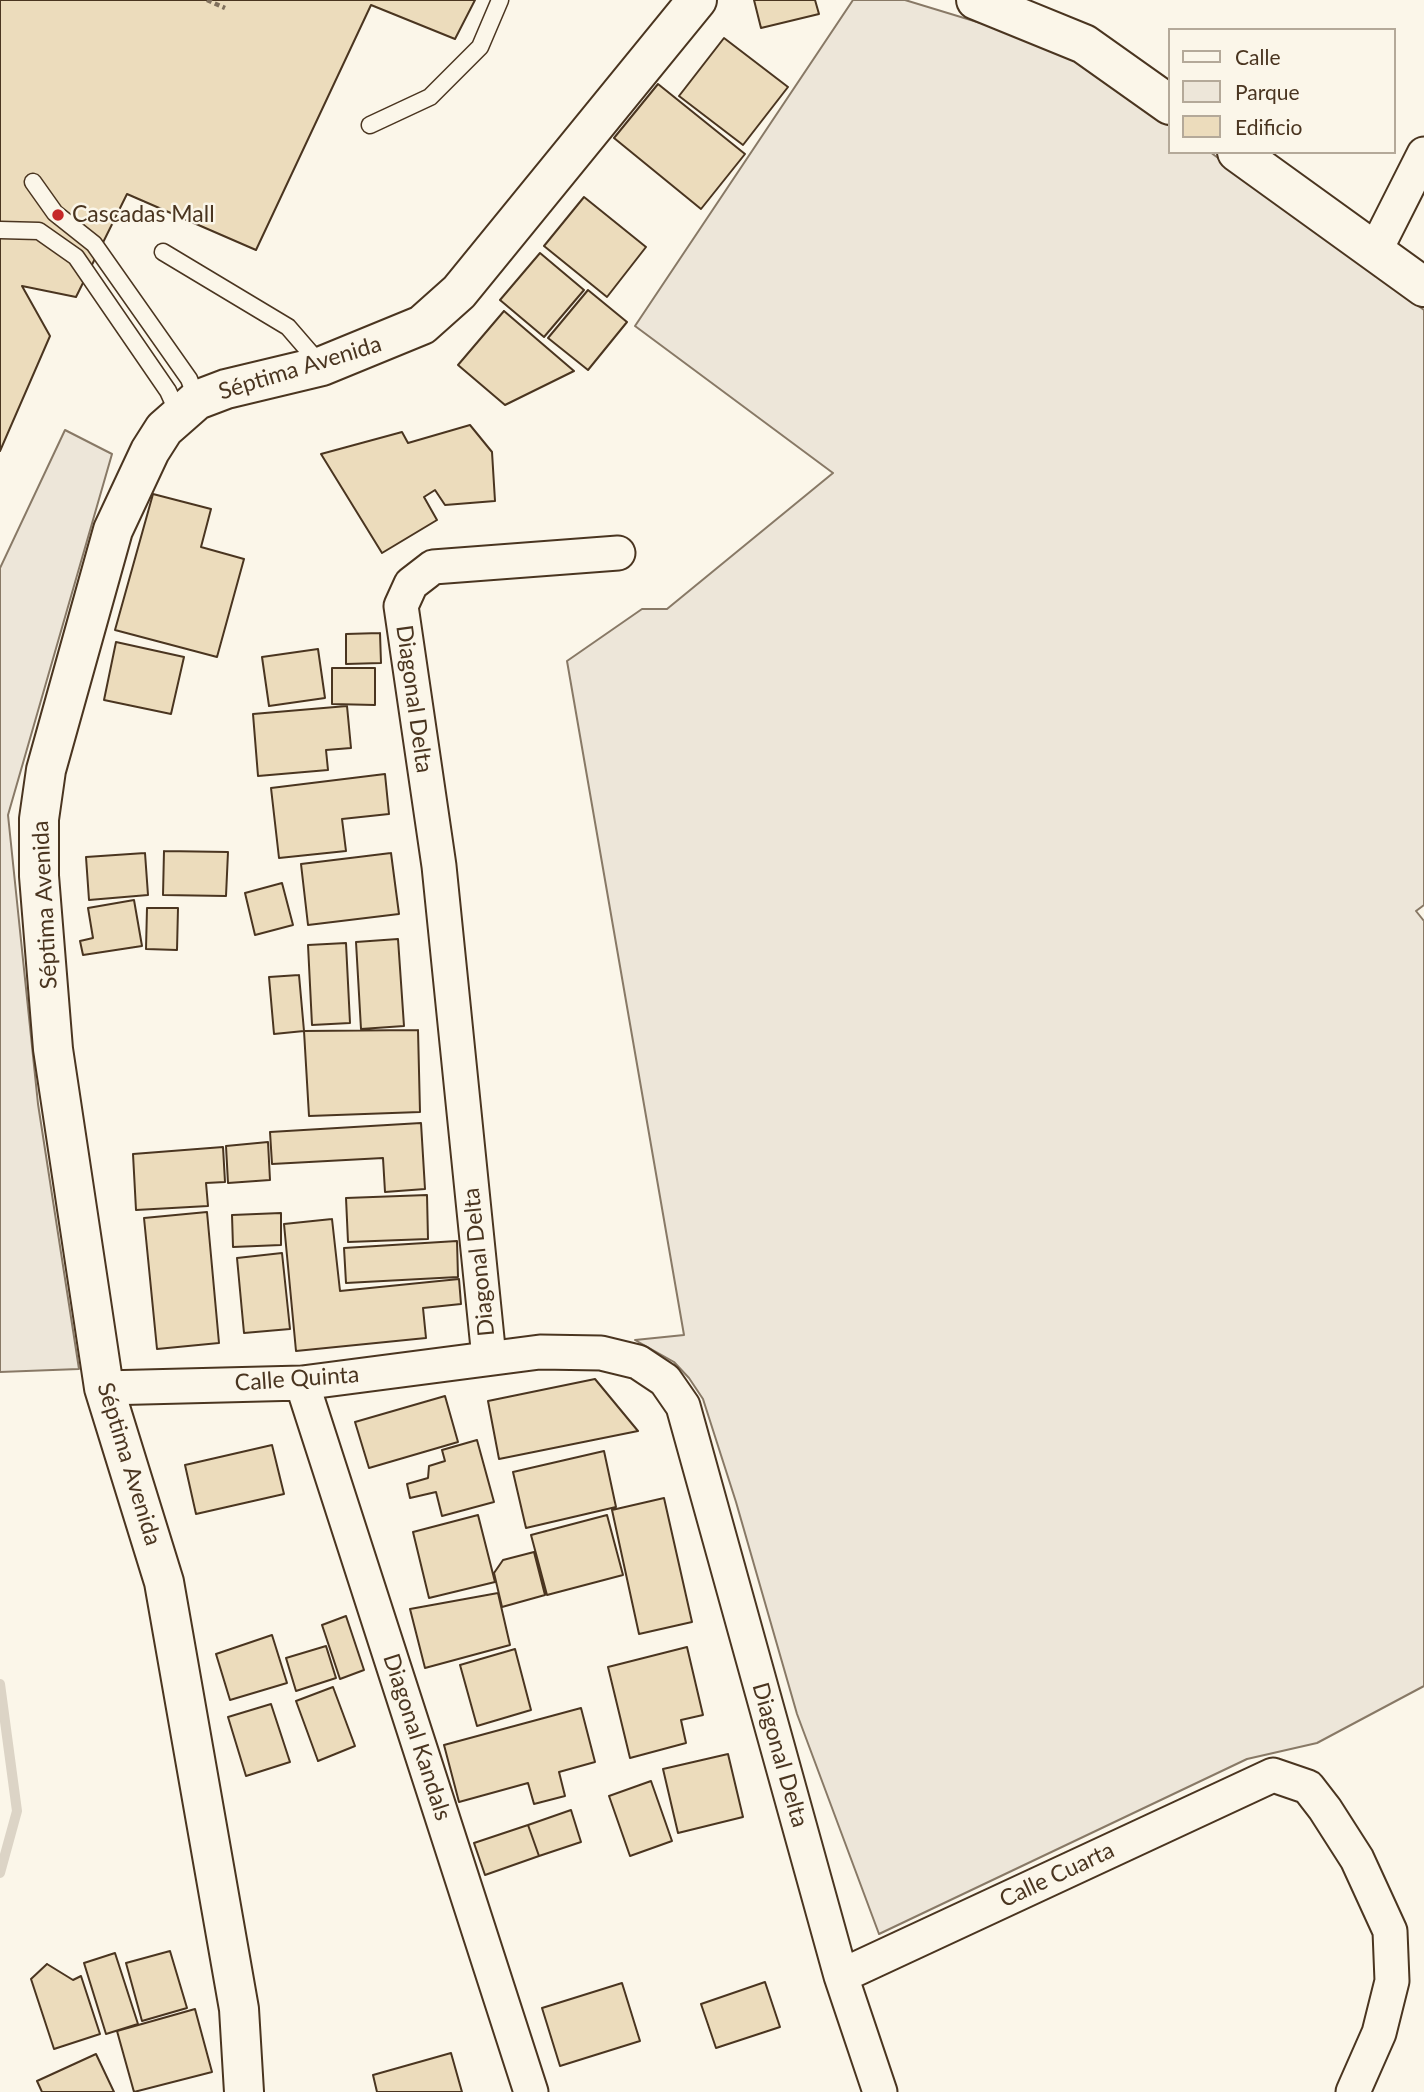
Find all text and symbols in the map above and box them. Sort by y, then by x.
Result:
legend [1168,28,1396,154]
text: Calle [1235,44,1280,69]
text: Parque [1235,79,1300,104]
text: Edificio [1235,114,1302,139]
place label: Cascadas Mall [72,201,215,229]
marker: Cascadas Mall [50,207,66,223]
street label: Séptima Avenida [215,330,385,406]
street label: Diagonal Delta [390,623,438,775]
street label: Séptima Avenida [27,820,63,990]
street label: Diagonal Delta [457,1186,501,1338]
street label: Calle Quinta [234,1361,360,1397]
street label: Séptima Avenida [91,1379,167,1549]
street label: Diagonal Kandals [377,1650,457,1824]
street label: Diagonal Delta [746,1679,814,1831]
street label: Calle Cuarta [995,1836,1119,1914]

